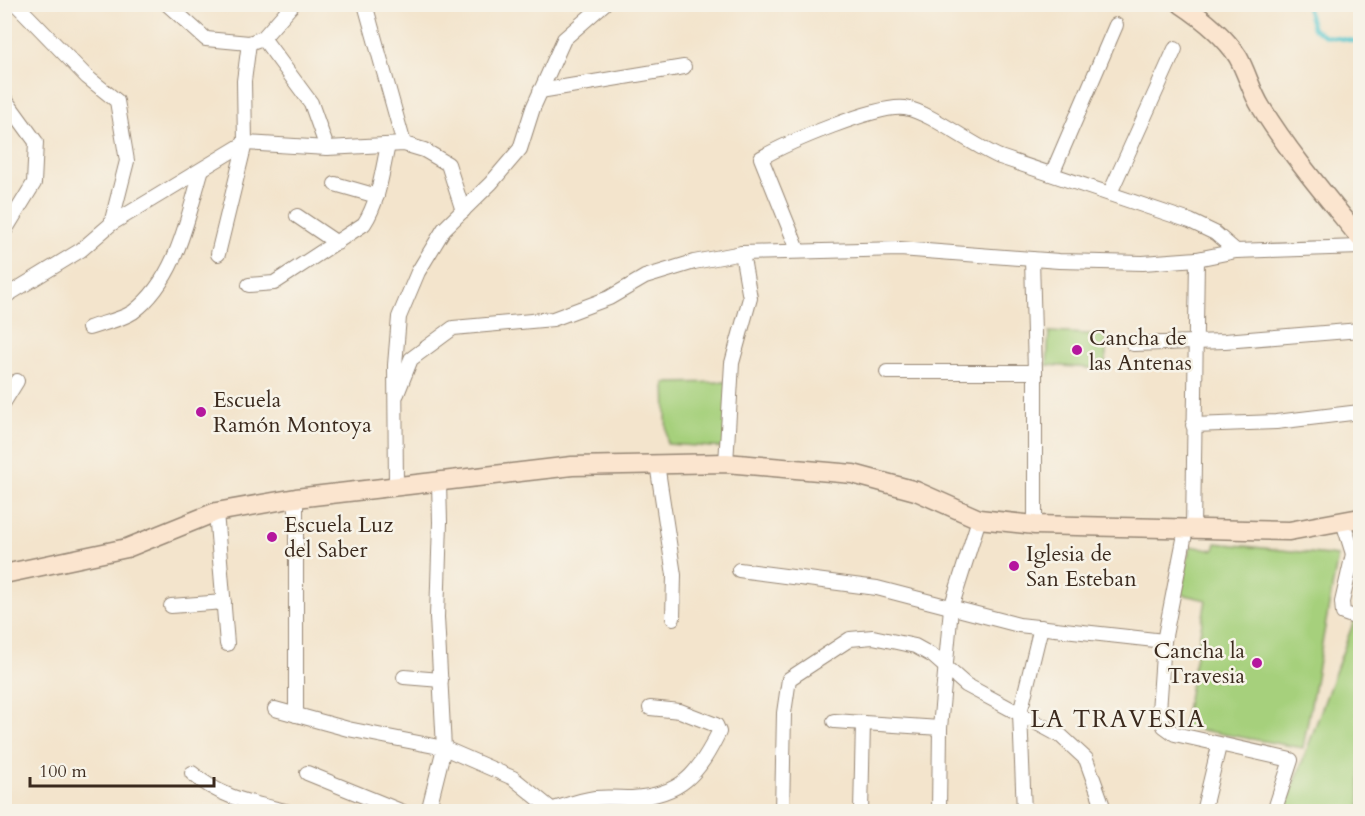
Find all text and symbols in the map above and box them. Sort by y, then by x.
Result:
place label: Cancha de las Antenas [1089,323,1192,378]
marker: Cancha de las Antenas [1070,343,1084,357]
place label: Escuela Ramón Montoya [213,385,372,440]
marker: Escuela Ramón Montoya [194,405,208,419]
place label: Escuela Luz del Saber [284,510,393,565]
marker: Escuela Luz del Saber [265,530,279,544]
place label: Iglesia de San Esteban [1026,539,1137,594]
marker: Iglesia de San Esteban [1007,559,1021,573]
place label: Cancha la Travesia [1154,636,1245,691]
marker: Cancha la Travesia [1250,656,1264,670]
district label: LA TRAVESIA [1030,703,1206,736]
scale bar [30,750,214,788]
text: 100 m [39,759,87,784]

